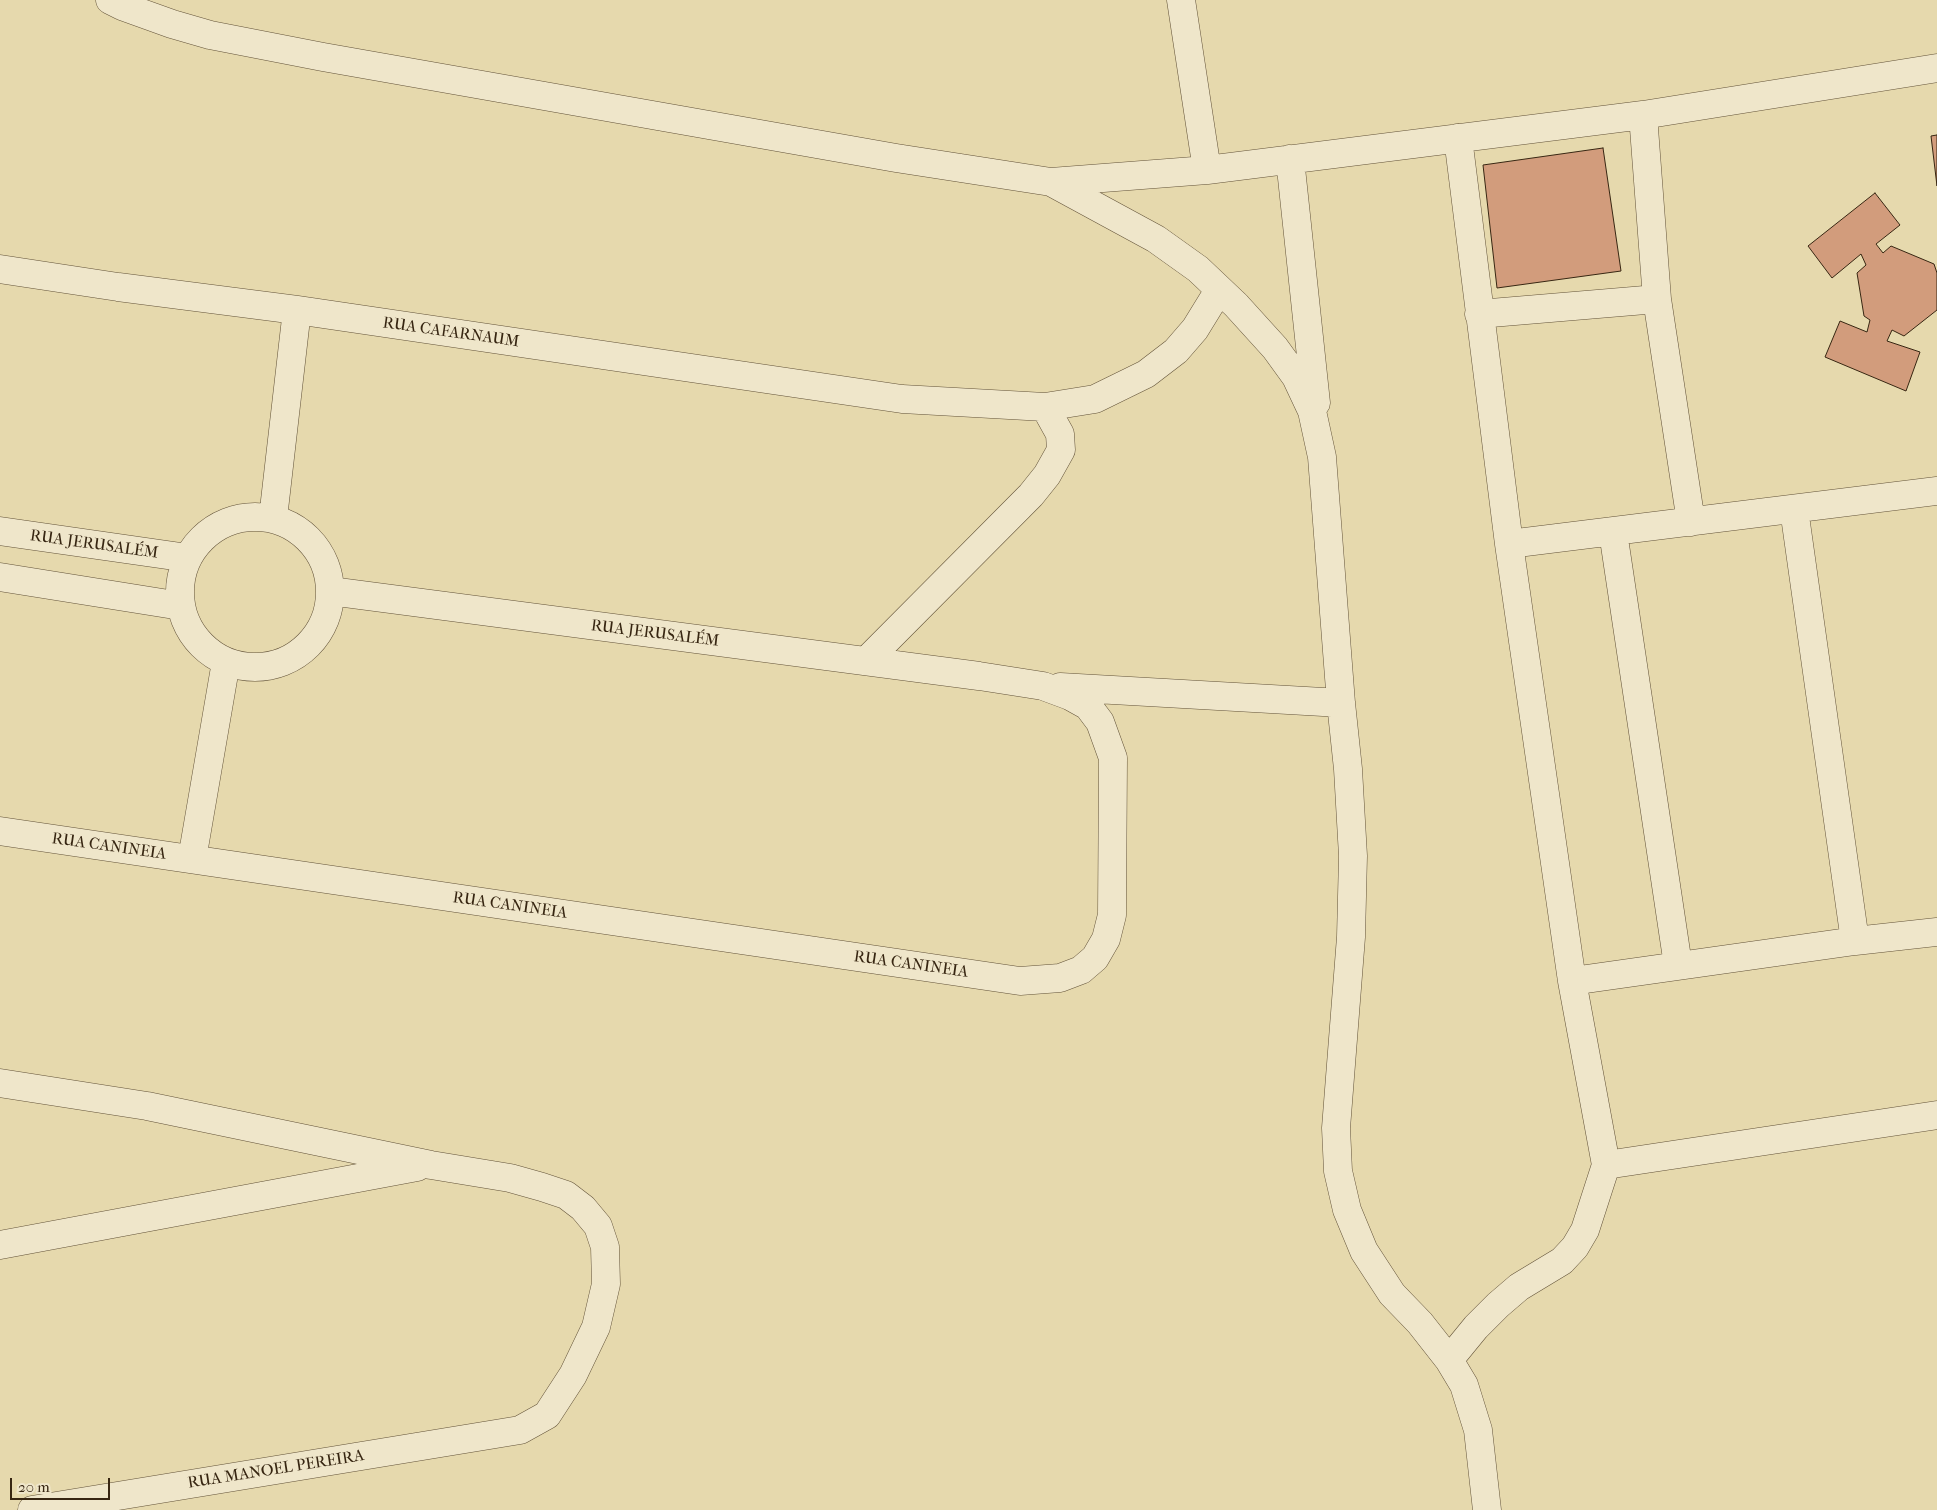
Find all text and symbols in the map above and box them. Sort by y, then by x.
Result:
street label: RUA CAFARNAUM [382,314,520,352]
street label: RUA JERUSALÉM [29,527,159,563]
street label: RUA JERUSALÉM [590,617,720,651]
street label: RUA CANINEIA [51,829,167,865]
street label: RUA CANINEIA [452,888,568,924]
street label: RUA CANINEIA [853,947,969,983]
street label: RUA MANOEL PEREIRA [186,1447,366,1493]
scale bar [12,1468,112,1500]
text: 20 m [18,1478,50,1496]

